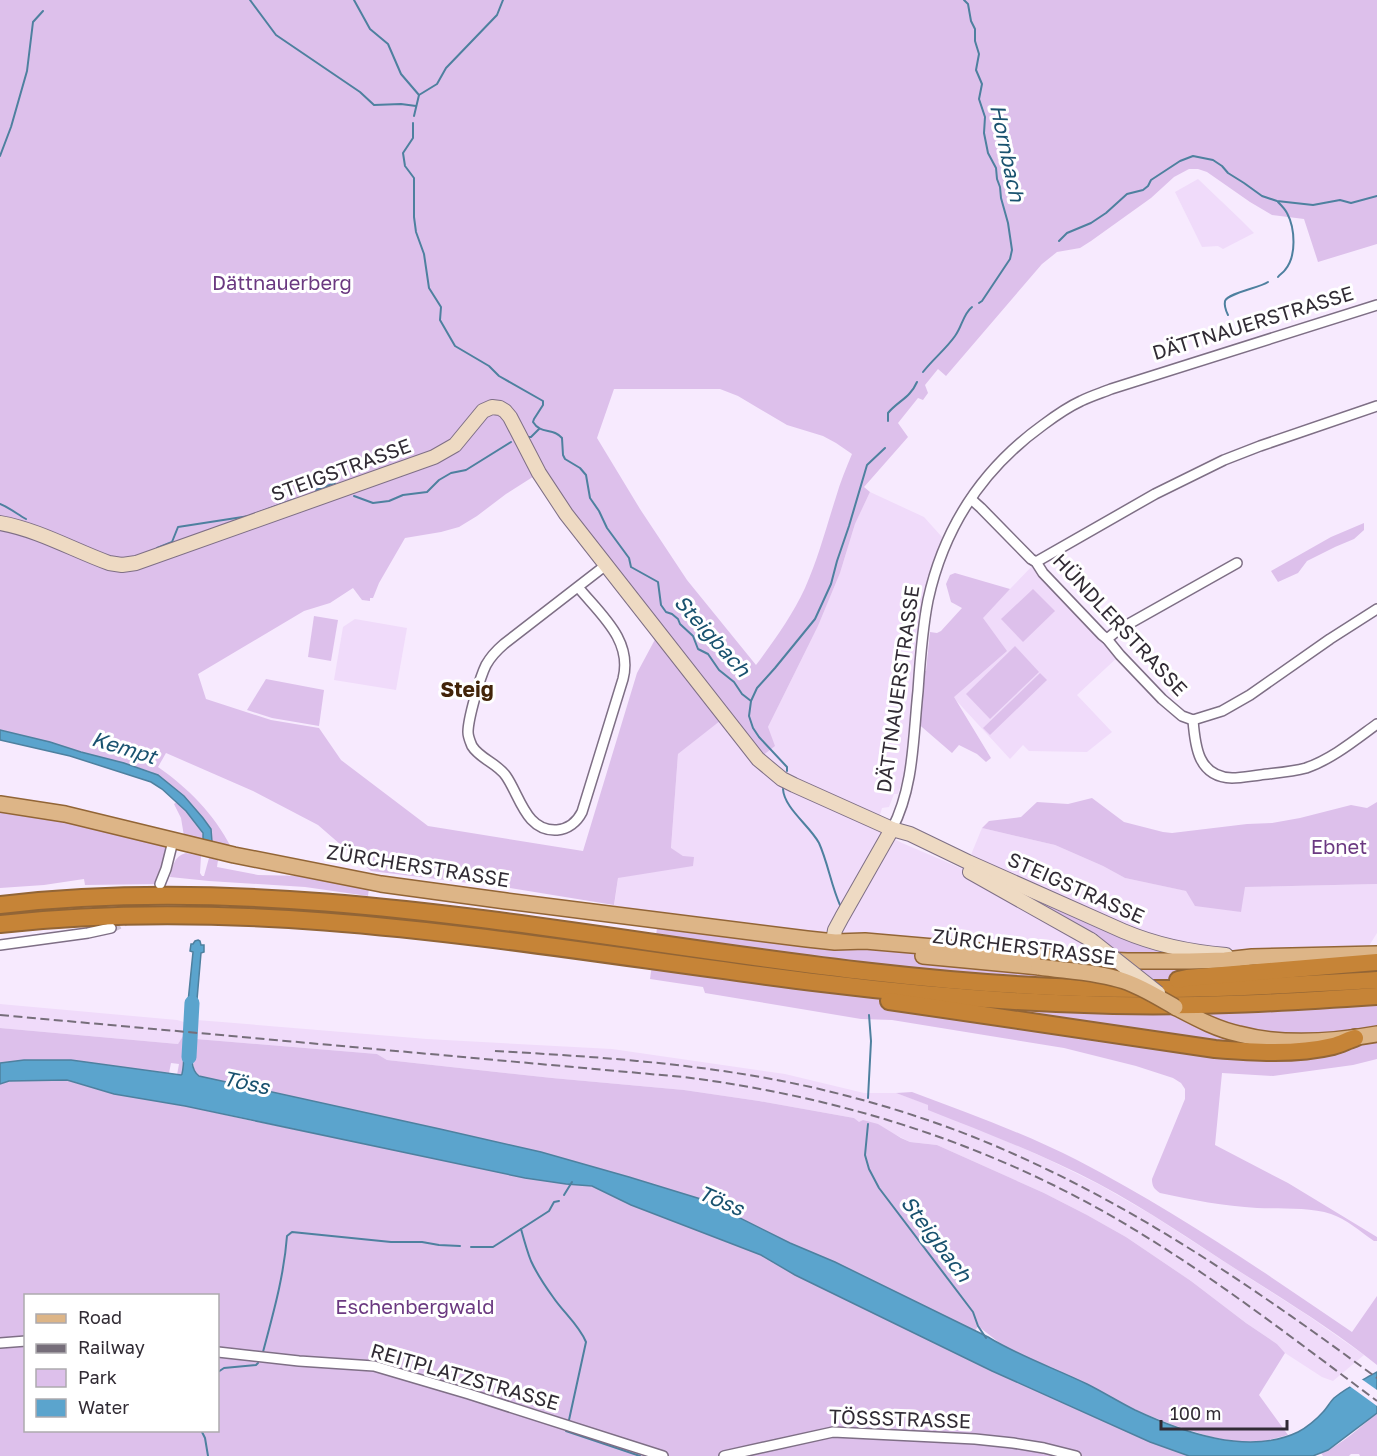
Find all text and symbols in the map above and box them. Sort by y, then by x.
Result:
water label: Hornbach [985,102,1031,205]
park label: Dättnauerberg [212,270,352,294]
street label: DÄTTNAUERSTRASSE [1149,280,1356,364]
street label: STEIGSTRASSE [267,433,414,506]
street label: HÜNDLERSTRASSE [1049,548,1193,700]
street label: DÄTTNAUERSTRASSE [871,584,923,794]
water label: Steigbach [669,589,757,682]
district label: Steig [440,676,494,702]
water label: Kempt [89,725,162,770]
park label: Ebnet [1311,834,1367,858]
street label: ZÜRCHERSTRASSE [325,839,511,891]
street label: STEIGSTRASSE [1004,846,1149,928]
street label: ZÜRCHERSTRASSE [931,923,1117,969]
water label: Töss [221,1064,273,1100]
water label: Töss [695,1179,749,1221]
water label: Steigbach [896,1190,978,1288]
legend [24,1294,219,1432]
park label: Eschenbergwald [335,1294,495,1318]
text: Road [78,1306,122,1328]
text: Railway [78,1336,145,1358]
street label: REITPLATZSTRASSE [368,1338,562,1414]
text: Park [78,1366,117,1388]
scale bar [1161,1393,1287,1431]
text: Water [78,1396,129,1418]
text: 100 m [1170,1402,1221,1424]
street label: TÖSSSTRASSE [829,1404,971,1432]

